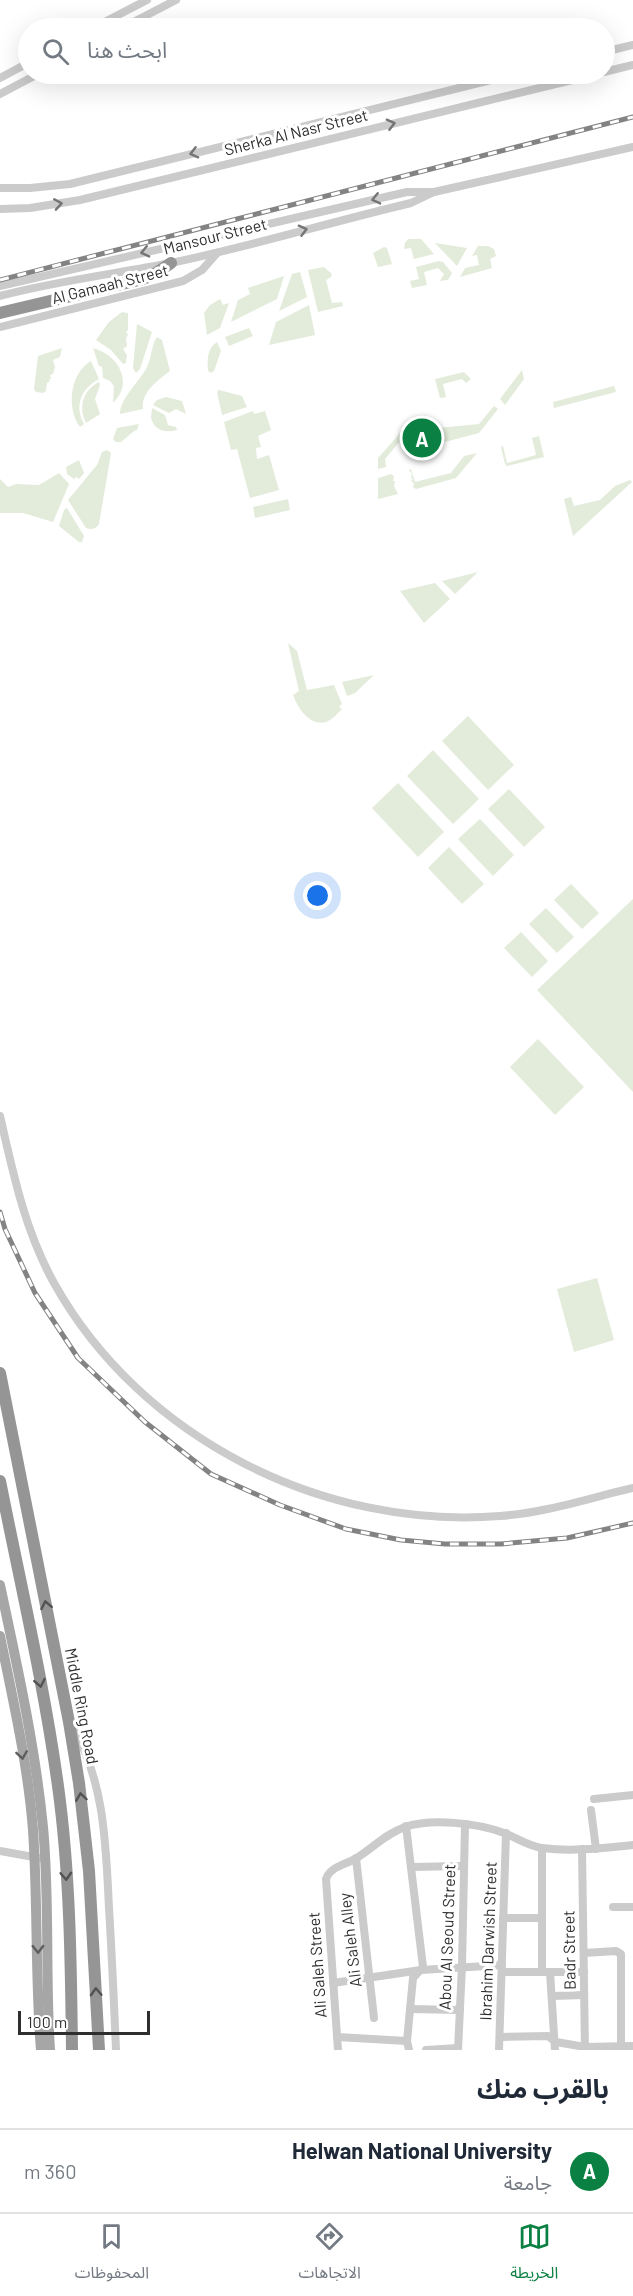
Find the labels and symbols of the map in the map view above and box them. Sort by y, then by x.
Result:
street label: Sherka Al Nasr Street [222,104,370,159]
one-way arrow [386,119,396,132]
one-way arrow [189,146,199,159]
one-way arrow [372,191,382,204]
one-way arrow [53,198,63,211]
street label: Mansour Street [161,213,269,258]
one-way arrow [298,224,308,237]
one-way arrow [141,245,151,258]
street label: Al Gamaah Street [50,260,170,307]
pin: A [402,416,442,460]
your location [303,881,332,910]
one-way arrow [40,1601,53,1611]
street label: Middle Ring Road [62,1646,103,1766]
one-way arrow [33,1677,46,1687]
one-way arrow [16,1750,28,1760]
one-way arrow [76,1793,88,1802]
street label: Ibrahim Darwish Street [475,1861,500,2021]
street label: Abou Al Seoud Street [434,1864,459,2010]
one-way arrow [60,1871,73,1880]
street label: Ali Saleh Alley [334,1891,365,1988]
street label: Badr Street [558,1910,579,1990]
street label: Ali Saleh Street [303,1912,330,2019]
one-way arrow [32,1945,44,1954]
one-way arrow [89,1987,102,1996]
scale bar [18,2008,150,2036]

